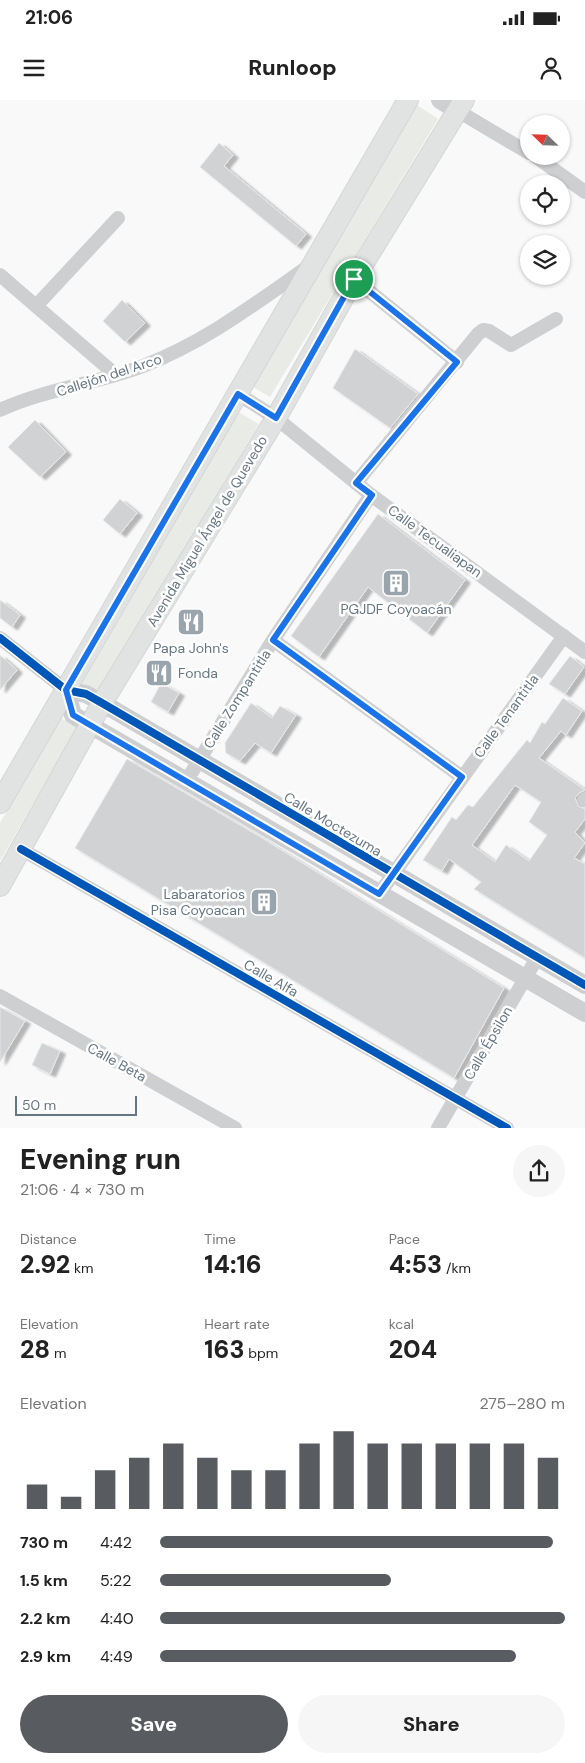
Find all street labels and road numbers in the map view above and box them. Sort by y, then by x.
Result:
street label: Callejón del Arco [54,350,164,400]
street label: Avenida Miguel Ángel de Quevedo [143,432,271,630]
street label: Calle Tecualiapan [384,501,486,581]
street label: Calle Zompantitla [199,646,275,752]
street label: Calle Tenantitla [470,671,542,761]
street label: Calle Moctezuma [281,788,385,860]
street label: Calle Alfa [240,955,302,1001]
street label: Calle Épsilon [460,1003,516,1083]
street label: Calle Beta [84,1038,150,1086]

